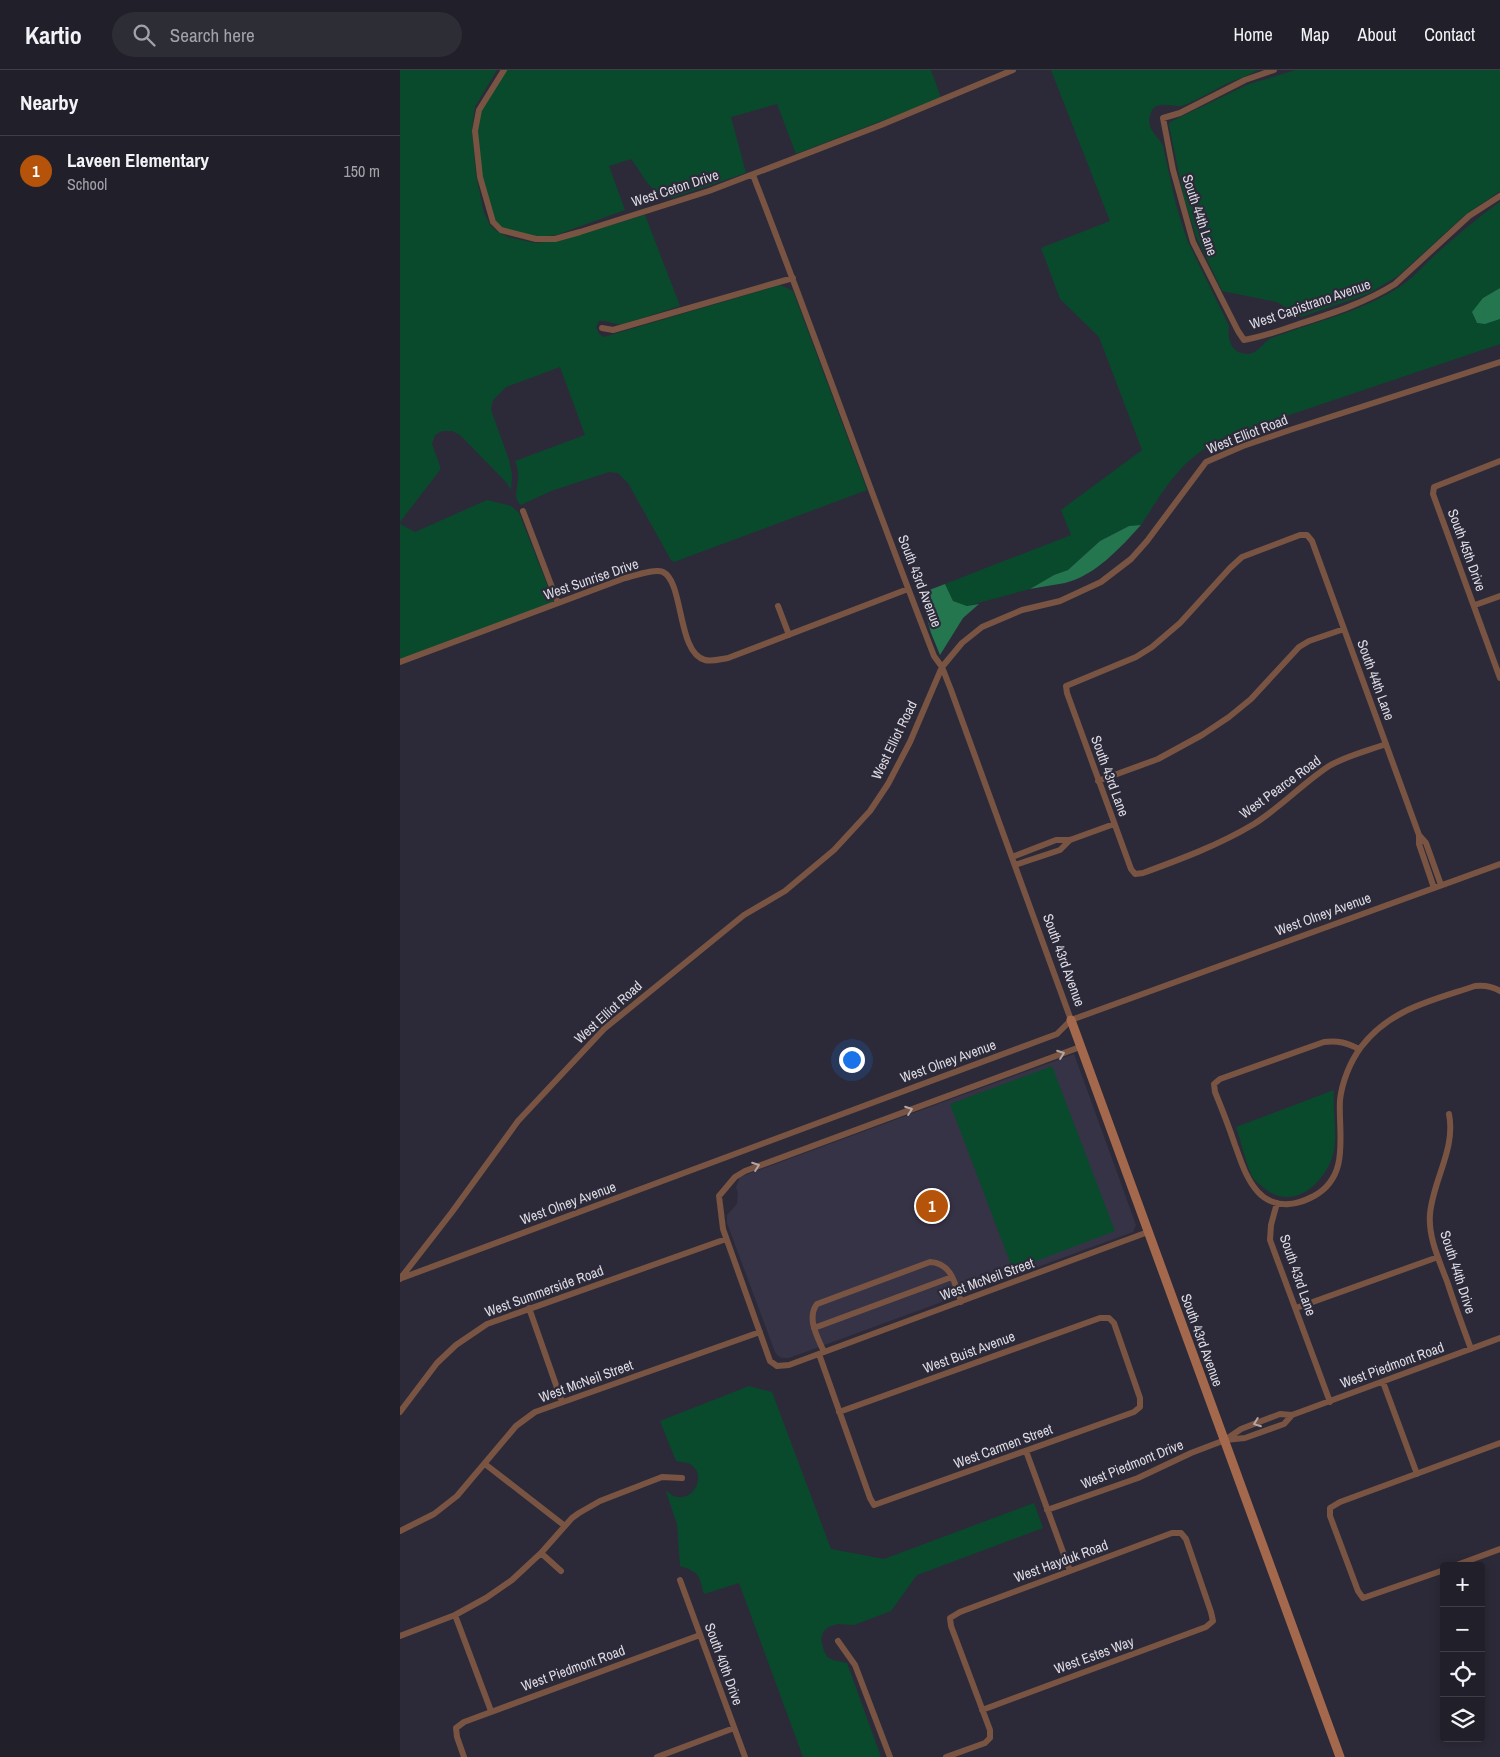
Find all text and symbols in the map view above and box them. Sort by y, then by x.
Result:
search box [112,12,462,57]
text: Kartio [25,19,82,51]
icon: search [130,21,158,49]
text: Search here [170,22,255,48]
text: Home [1233,22,1273,47]
text: Map [1301,22,1330,47]
text: About [1358,22,1396,47]
text: Contact [1424,22,1475,47]
text: Nearby [20,88,78,117]
text: Laveen Elementary [67,147,209,173]
text: 1 [32,160,40,182]
text: 150 m [344,160,380,182]
street label: West Ceton Drive [629,165,721,211]
street label: South 44th Lane [1178,172,1222,258]
text: School [67,173,107,195]
street label: West Capistrano Avenue [1247,275,1373,333]
street label: West Elliot Road [1204,410,1290,458]
street label: South 45th Drive [1444,506,1490,594]
street label: South 43rd Avenue [894,532,946,630]
street label: West Sunrise Drive [541,554,641,604]
street label: South 44th Lane [1353,637,1399,723]
street label: West Elliot Road [867,698,921,782]
street label: South 43rd Lane [1087,733,1133,819]
street label: West Pearce Road [1236,751,1324,823]
street label: West Olney Avenue [1273,888,1373,940]
street label: South 43rd Avenue [1039,911,1089,1009]
street label: West Elliot Road [570,977,646,1047]
street label: West Olney Avenue [898,1035,998,1087]
your location [839,1047,865,1073]
one-way arrow [1057,1050,1065,1060]
one-way arrow [904,1106,913,1116]
one-way arrow [752,1162,760,1172]
street label: West Olney Avenue [518,1177,618,1229]
pin: 1 [916,1187,948,1225]
street label: South 44th Drive [1436,1228,1480,1316]
street label: South 43rd Lane [1276,1232,1320,1318]
street label: West McNeil Street [938,1254,1036,1304]
street label: West Summerside Road [482,1261,606,1321]
street label: South 43rd Avenue [1177,1291,1227,1389]
street label: West Buist Avenue [921,1327,1017,1377]
street label: West Piedmont Road [1338,1338,1446,1392]
street label: West McNeil Street [537,1356,635,1406]
one-way arrow [1253,1417,1262,1427]
street label: West Carmen Street [951,1420,1055,1472]
street label: West Piedmont Drive [1078,1435,1186,1493]
street label: West Hayduk Road [1012,1536,1110,1586]
map controls [1440,1562,1485,1742]
button: + [1440,1562,1485,1607]
button: − [1440,1607,1485,1652]
street label: South 40th Drive [701,1620,747,1708]
street label: West Estes Way [1052,1632,1137,1678]
street label: West Piedmont Road [519,1641,627,1695]
button: locate [1440,1652,1485,1697]
button: layers [1440,1697,1485,1742]

